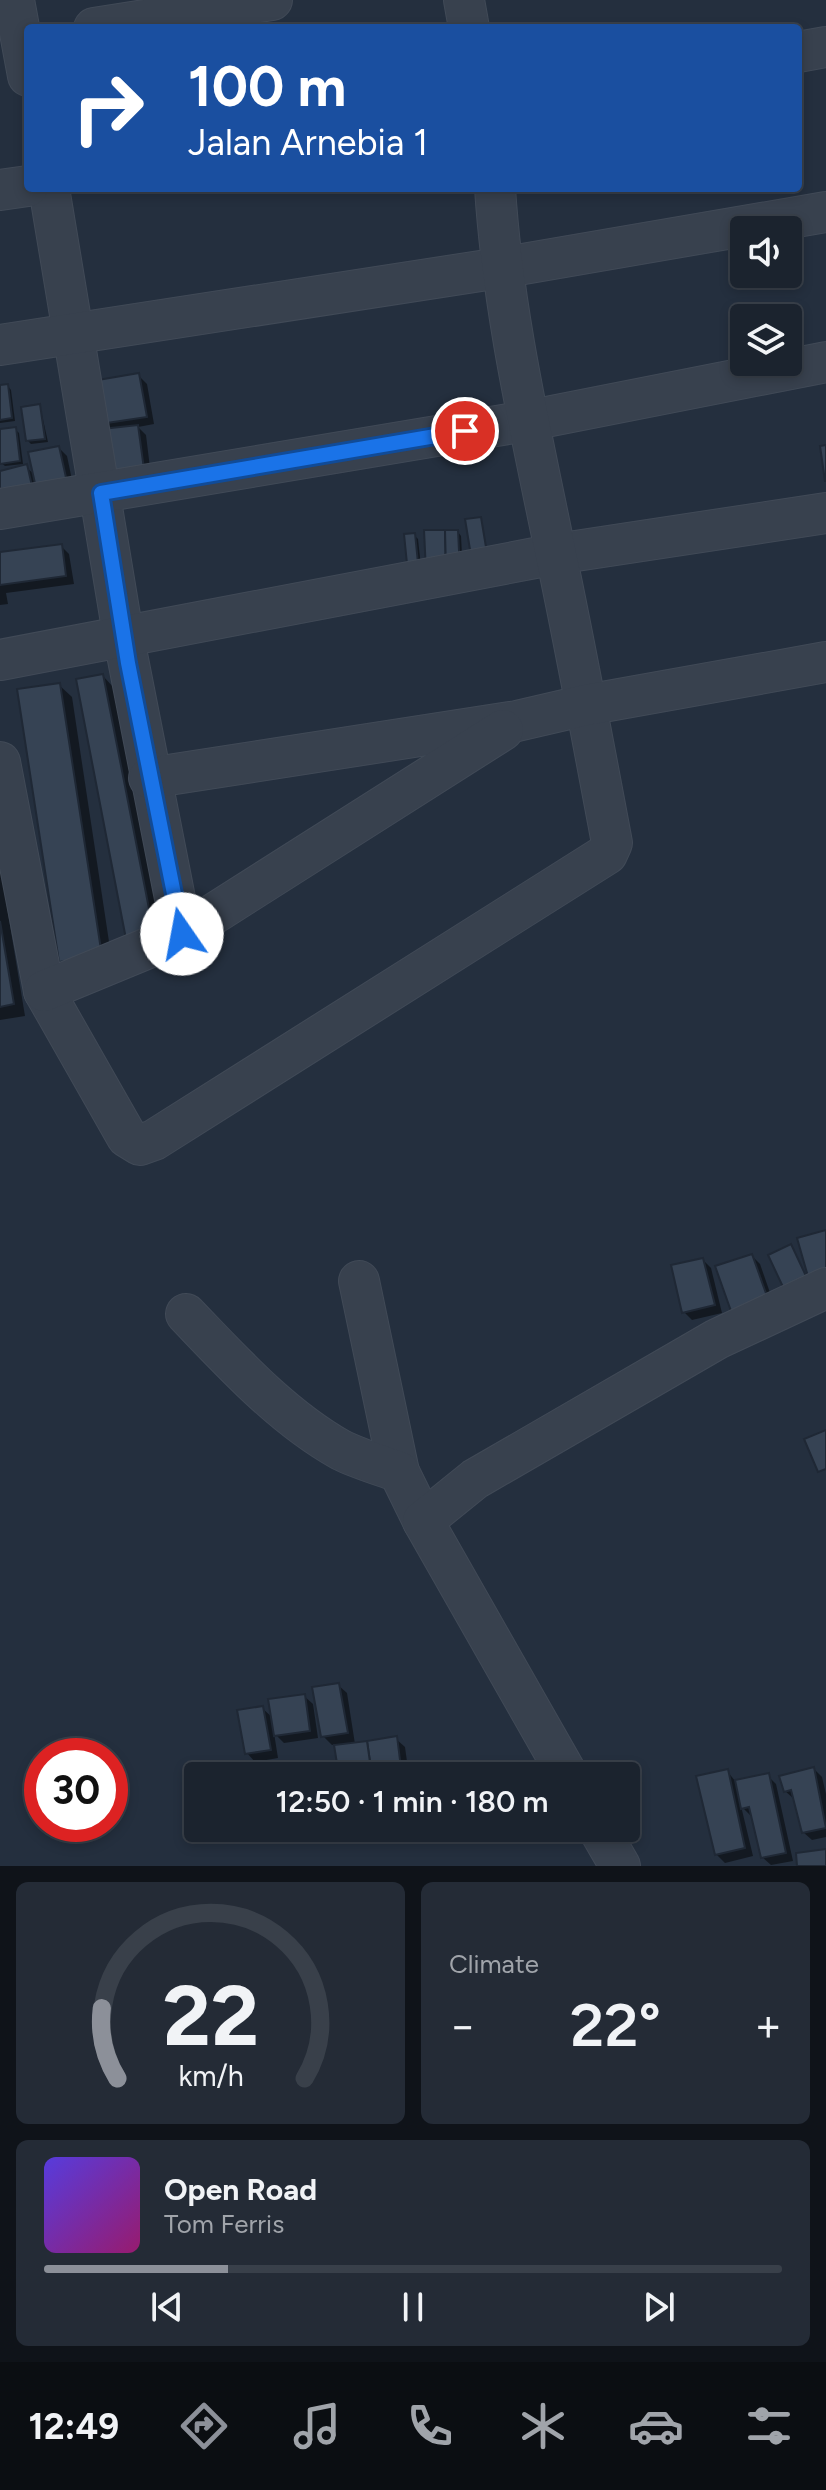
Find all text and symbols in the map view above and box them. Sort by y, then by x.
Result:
text: 100 m [188,53,346,120]
icon: right [56,56,160,160]
text: Jalan Arnebia 1 [188,121,428,164]
map controls [730,216,802,376]
button: sound [730,216,802,288]
button: layers [730,304,802,376]
pin [431,397,499,465]
icon: arrive [443,409,487,453]
position arrow [140,892,224,976]
speed limit sign: 30 [24,1738,128,1842]
text: 12:50 · 1 min · 180 m [276,1783,548,1820]
text: Climate [449,1948,539,1980]
text: 22 [162,1966,259,2066]
text: 22° [570,1989,661,2061]
text: − [449,1999,476,2052]
text: + [755,1999,782,2052]
text: km/h [178,2059,243,2093]
text: Open Road [164,2171,317,2208]
text: Tom Ferris [164,2208,284,2240]
icon: previous [145,2285,189,2329]
icon: pause [391,2285,435,2329]
icon: next [637,2285,681,2329]
icon: directions [176,2398,232,2454]
icon: music [289,2398,345,2454]
icon: phone [402,2398,458,2454]
icon: climate [515,2398,571,2454]
icon: car [628,2398,684,2454]
icon: filters [741,2398,797,2454]
text: 12:49 [29,2405,119,2448]

